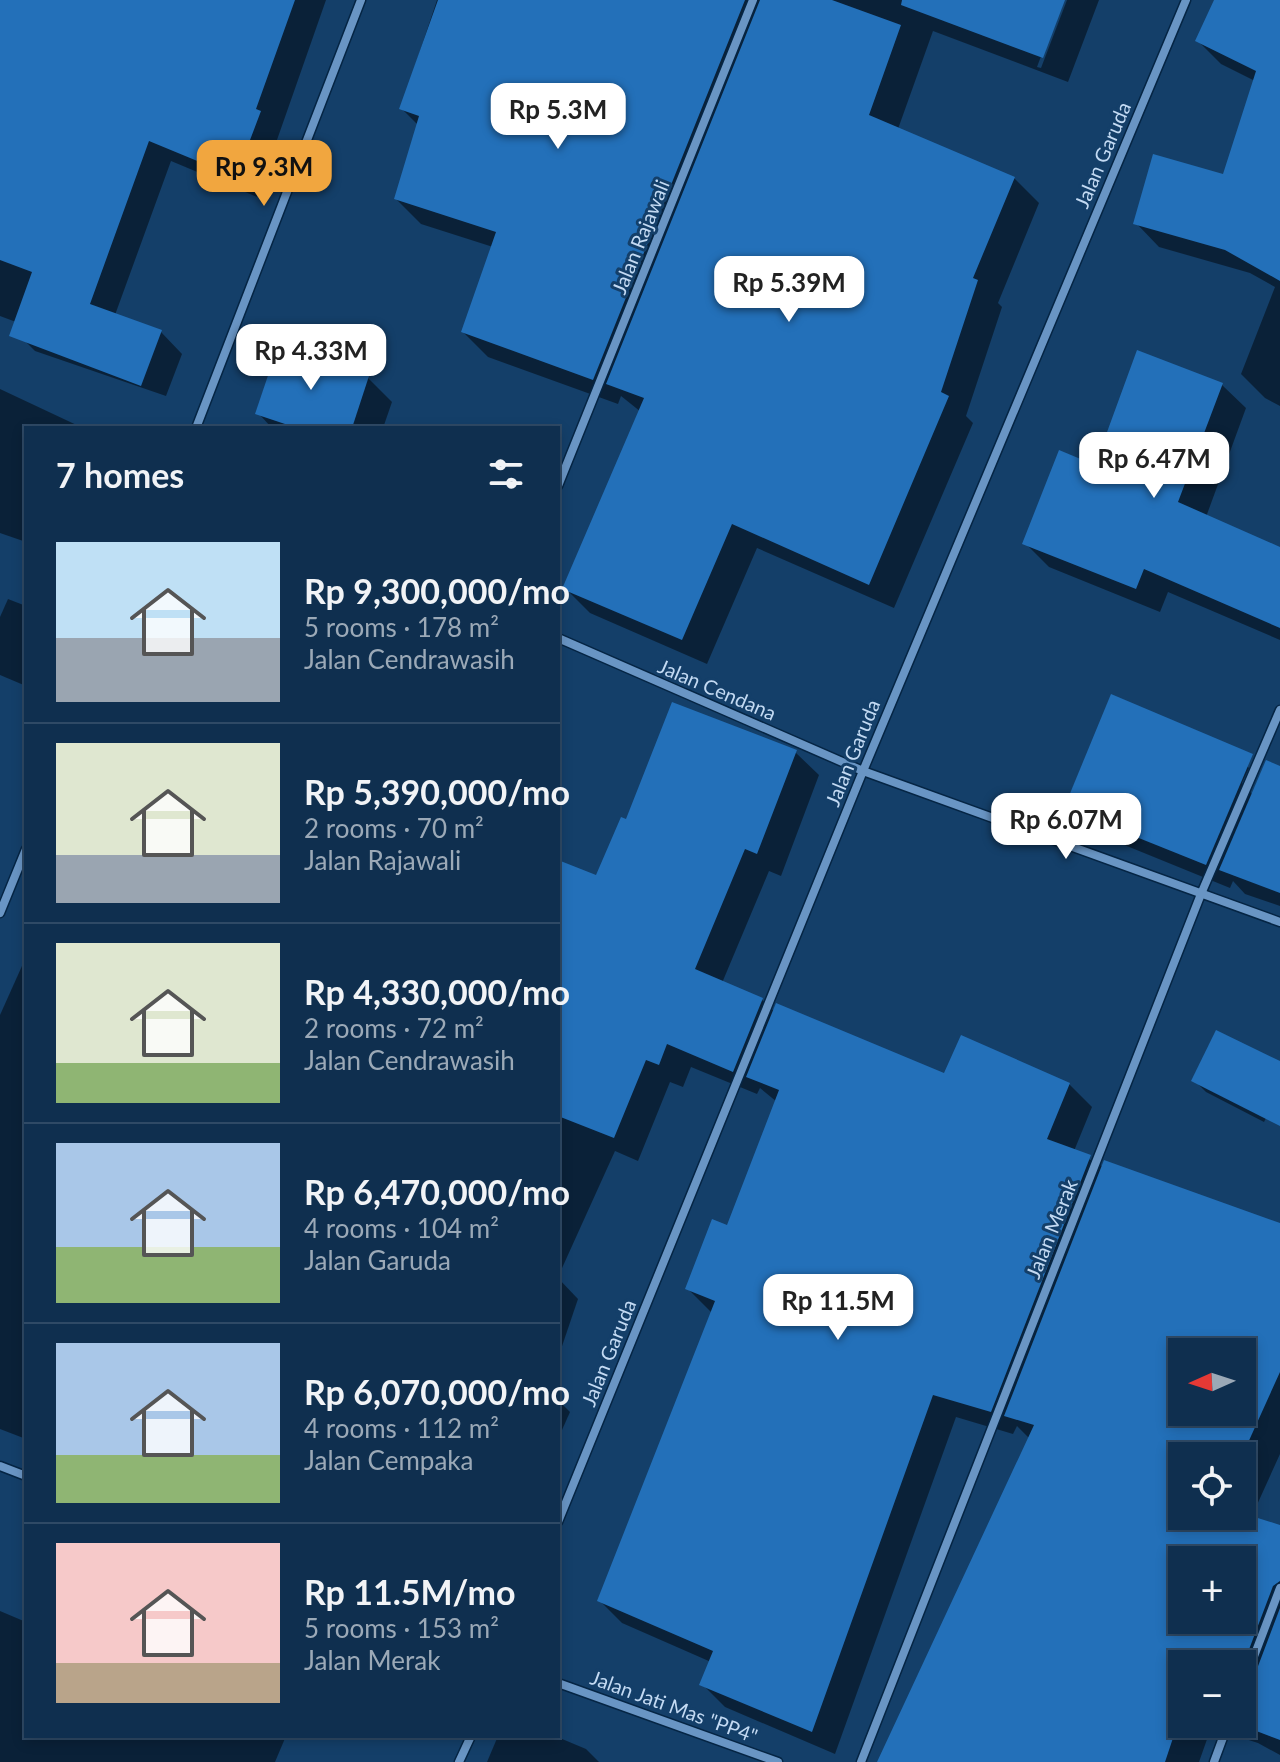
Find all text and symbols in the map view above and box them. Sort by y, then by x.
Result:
pin: Rp 5.3M [484,83,632,151]
text: Rp 5.3M [509,93,607,125]
street label: Jalan Garuda [1069,98,1135,211]
pin: Rp 9.3M [190,140,338,208]
text: Rp 9.3M [215,150,313,182]
street label: Jalan Rajawali [606,176,674,297]
pin: Rp 5.39M [706,256,872,324]
text: Rp 5.39M [732,266,846,298]
pin: Rp 4.33M [228,324,394,392]
text: Rp 4.33M [254,334,368,366]
pin: Rp 6.47M [1071,432,1237,500]
text: Rp 6.47M [1097,442,1211,474]
icon: filters [484,452,528,496]
text: 7 homes [56,454,184,495]
text: Rp 9,300,000/mo [304,570,570,611]
icon: home [120,574,216,670]
text: 5 rooms · 178 m² [304,611,499,643]
text: Jalan Cendrawasih [304,643,515,675]
street label: Jalan Cendana [655,653,780,725]
street label: Jalan Garuda [820,696,884,810]
text: Rp 5,390,000/mo [304,771,570,812]
icon: home [120,775,216,871]
pin: Rp 6.07M [983,793,1149,861]
text: Rp 6.07M [1009,803,1123,835]
text: 2 rooms · 70 m² [304,812,484,844]
text: Jalan Rajawali [304,844,461,876]
text: Rp 4,330,000/mo [304,971,570,1012]
icon: home [120,975,216,1071]
text: 2 rooms · 72 m² [304,1012,484,1044]
text: Jalan Cendrawasih [304,1044,515,1076]
text: Rp 6,470,000/mo [304,1171,570,1212]
icon: home [120,1175,216,1271]
street label: Jalan Merak [1020,1175,1082,1282]
text: 4 rooms · 104 m² [304,1212,499,1244]
text: Jalan Garuda [304,1244,451,1276]
pin: Rp 11.5M [755,1274,921,1342]
text: Rp 11.5M [781,1284,895,1316]
street label: Jalan Garuda [576,1296,640,1410]
north arrow [1168,1338,1256,1426]
map controls [1168,1338,1256,1738]
text: Rp 6,070,000/mo [304,1371,570,1412]
icon: home [120,1375,216,1471]
text: 4 rooms · 112 m² [304,1412,499,1444]
button: locate [1168,1442,1256,1530]
text: Jalan Cempaka [304,1444,473,1476]
button: + [1168,1546,1256,1634]
text: Rp 11.5M/mo [304,1571,515,1612]
icon: home [120,1575,216,1671]
text: 5 rooms · 153 m² [304,1612,499,1644]
text: Jalan Merak [304,1644,440,1676]
button: − [1168,1650,1256,1738]
street label: Jalan Jati Mas "PP4" [588,1665,761,1747]

